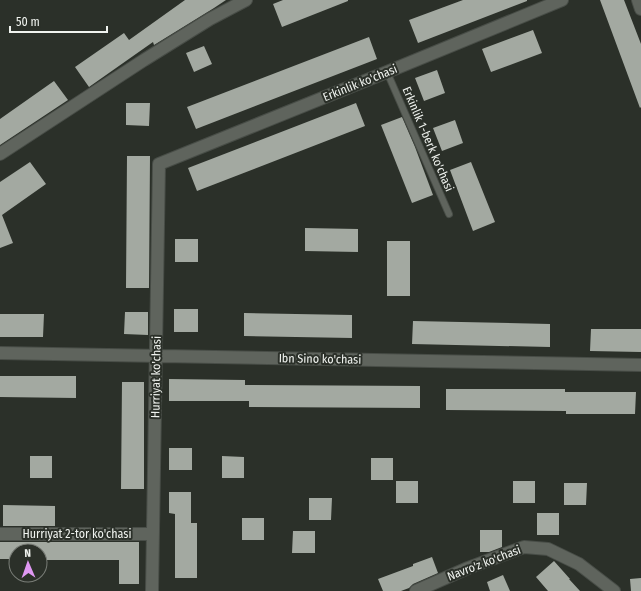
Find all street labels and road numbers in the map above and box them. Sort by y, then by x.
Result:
street label: Erkinlik ko'chasi [321,62,399,104]
street label: Erkinlik 1-berk ko'chasi [400,84,456,194]
street label: Hurriyat ko'chasi [148,336,164,418]
street label: Ibn Sino ko'chasi [279,351,361,367]
street label: Hurriyat 2-tor ko'chasi [23,527,131,541]
street label: Navro'z ko'chasi [445,543,523,583]

